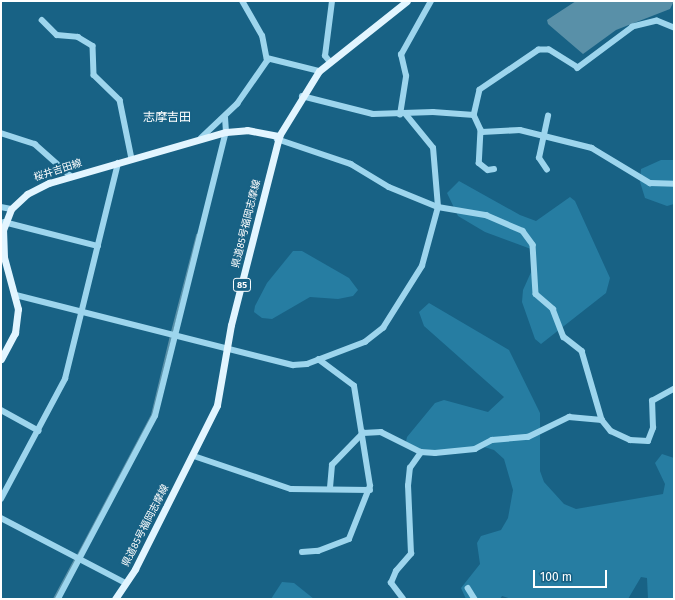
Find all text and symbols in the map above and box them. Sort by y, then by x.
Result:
district label: 志摩吉田 [143,111,191,125]
street label: 桜井吉田線 [32,158,84,184]
street label: 県道85号福岡志摩線 [230,179,264,269]
road number: 85 [232,278,252,292]
street label: 県道85号福岡志摩線 [120,483,172,569]
scale bar [535,562,609,588]
text: 100 m [540,570,572,584]

